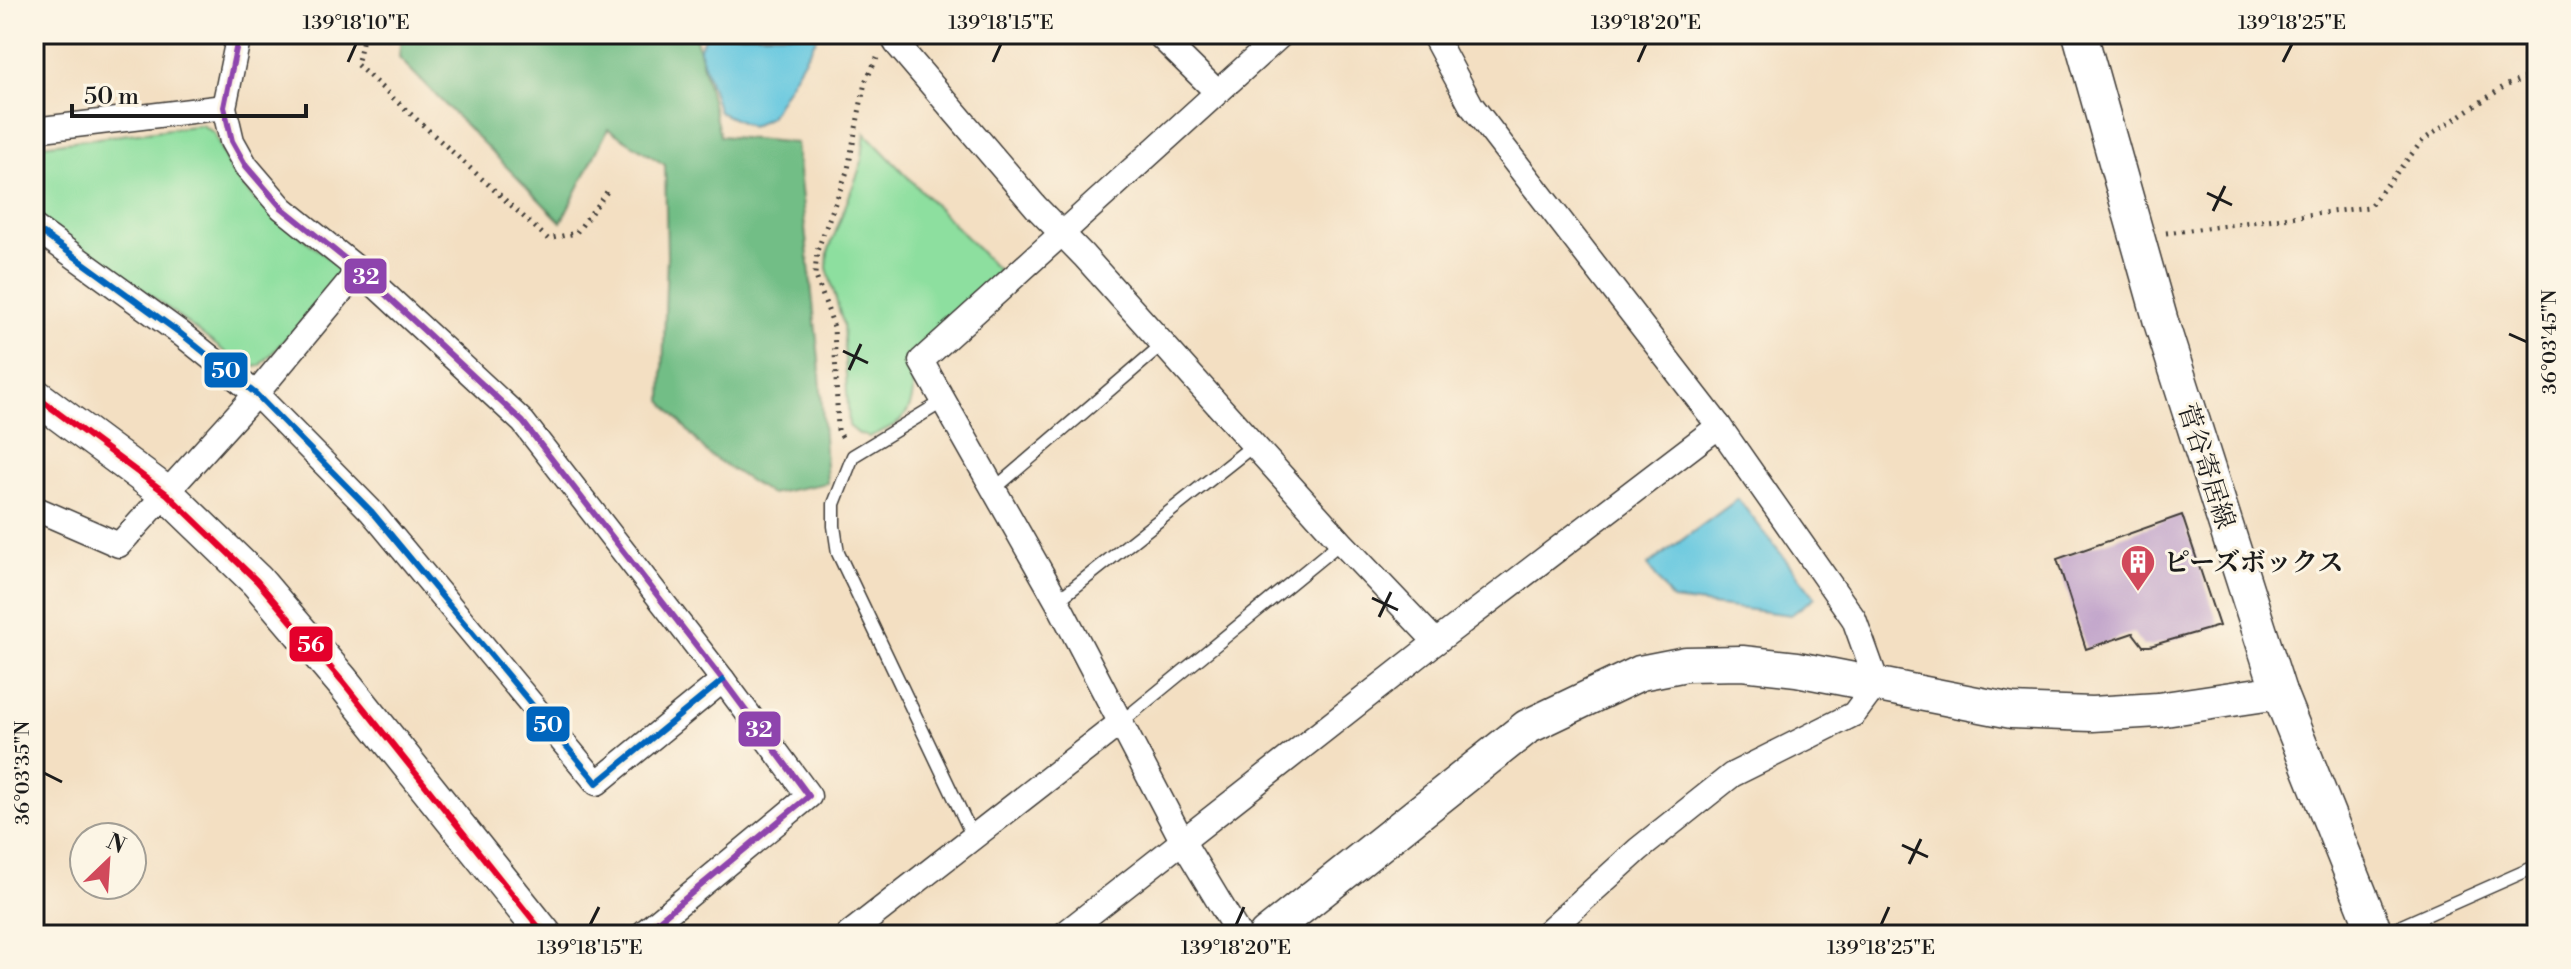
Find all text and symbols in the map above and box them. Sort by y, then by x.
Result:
text: 139°18'10"E [303,11,409,36]
text: 139°18'15"E [948,11,1054,36]
text: 139°18'20"E [1591,11,1701,36]
text: 139°18'25"E [2238,11,2346,36]
scale bar [72,68,306,118]
text: 50 m [84,82,139,112]
line badge: 32 [343,257,388,295]
text: 32 [353,264,380,291]
text: 36°03'45"N [2538,289,2563,394]
line badge: 50 [203,351,249,389]
text: 50 [211,358,241,385]
street label: 菅谷寄居線 [2171,400,2241,533]
building icon: ピーズボックス [2119,543,2157,593]
place label: ピーズボックス [2164,547,2343,579]
line badge: 56 [288,625,334,663]
text: 56 [297,632,325,659]
line badge: 50 [525,705,571,743]
line badge: 32 [737,710,782,748]
text: 50 [533,712,563,739]
text: 32 [746,717,773,744]
text: 36°03'35"N [11,721,36,825]
north arrow [68,821,148,901]
text: N [102,828,130,860]
text: 139°18'15"E [537,936,643,961]
text: 139°18'20"E [1181,936,1291,961]
text: 139°18'25"E [1827,936,1935,961]

